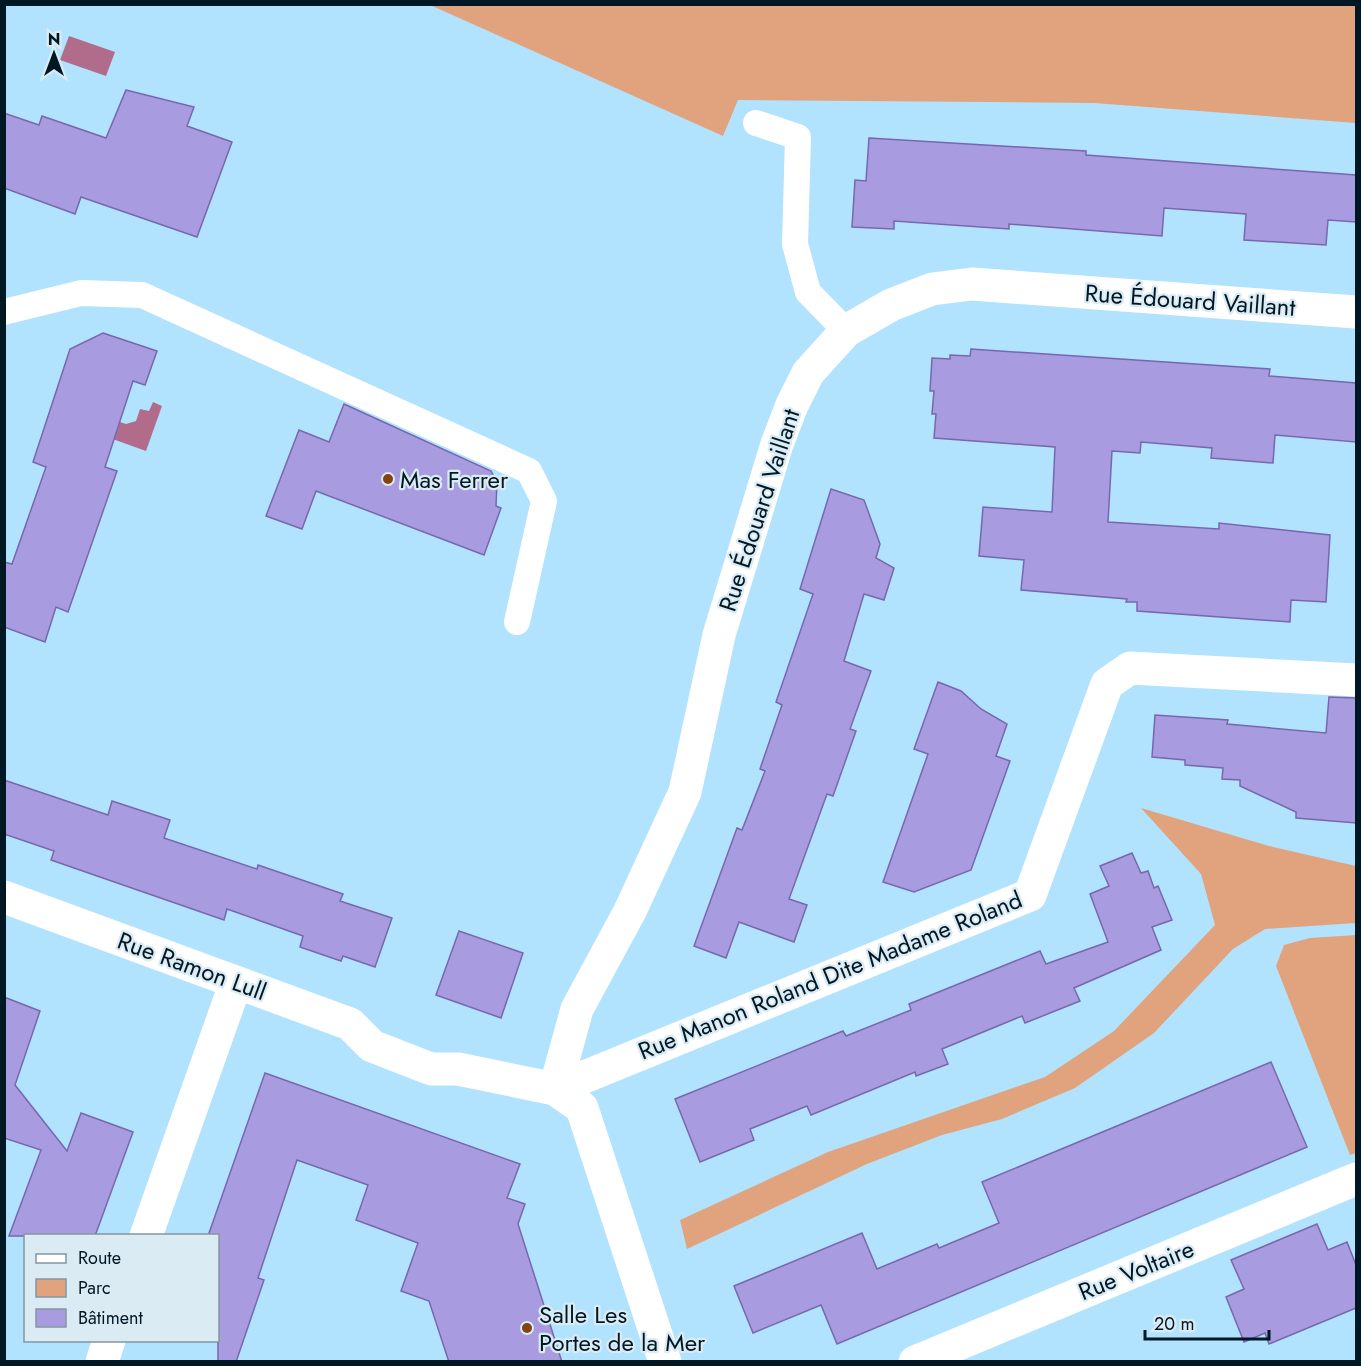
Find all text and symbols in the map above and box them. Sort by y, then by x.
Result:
north arrow [24,24,84,84]
text: N [48,28,60,51]
street label: Rue Édouard Vaillant [1084,275,1297,325]
street label: Rue Édouard Vaillant [710,404,808,616]
place label: Mas Ferrer [400,462,509,497]
marker: Mas Ferrer [381,472,395,486]
street label: Rue Manon Roland Dite Madame Roland [633,882,1027,1068]
street label: Rue Ramon Lull [113,923,271,1009]
street label: Rue Voltaire [1073,1231,1199,1309]
legend [24,1234,219,1342]
text: Route [78,1245,121,1271]
text: Parc [78,1275,111,1301]
place label: Salle Les Portes de la Mer [539,1297,706,1360]
scale bar [1145,1303,1270,1341]
text: Bâtiment [78,1305,144,1331]
text: 20 m [1154,1311,1194,1337]
marker: Salle Les Portes de la Mer [520,1321,534,1335]

